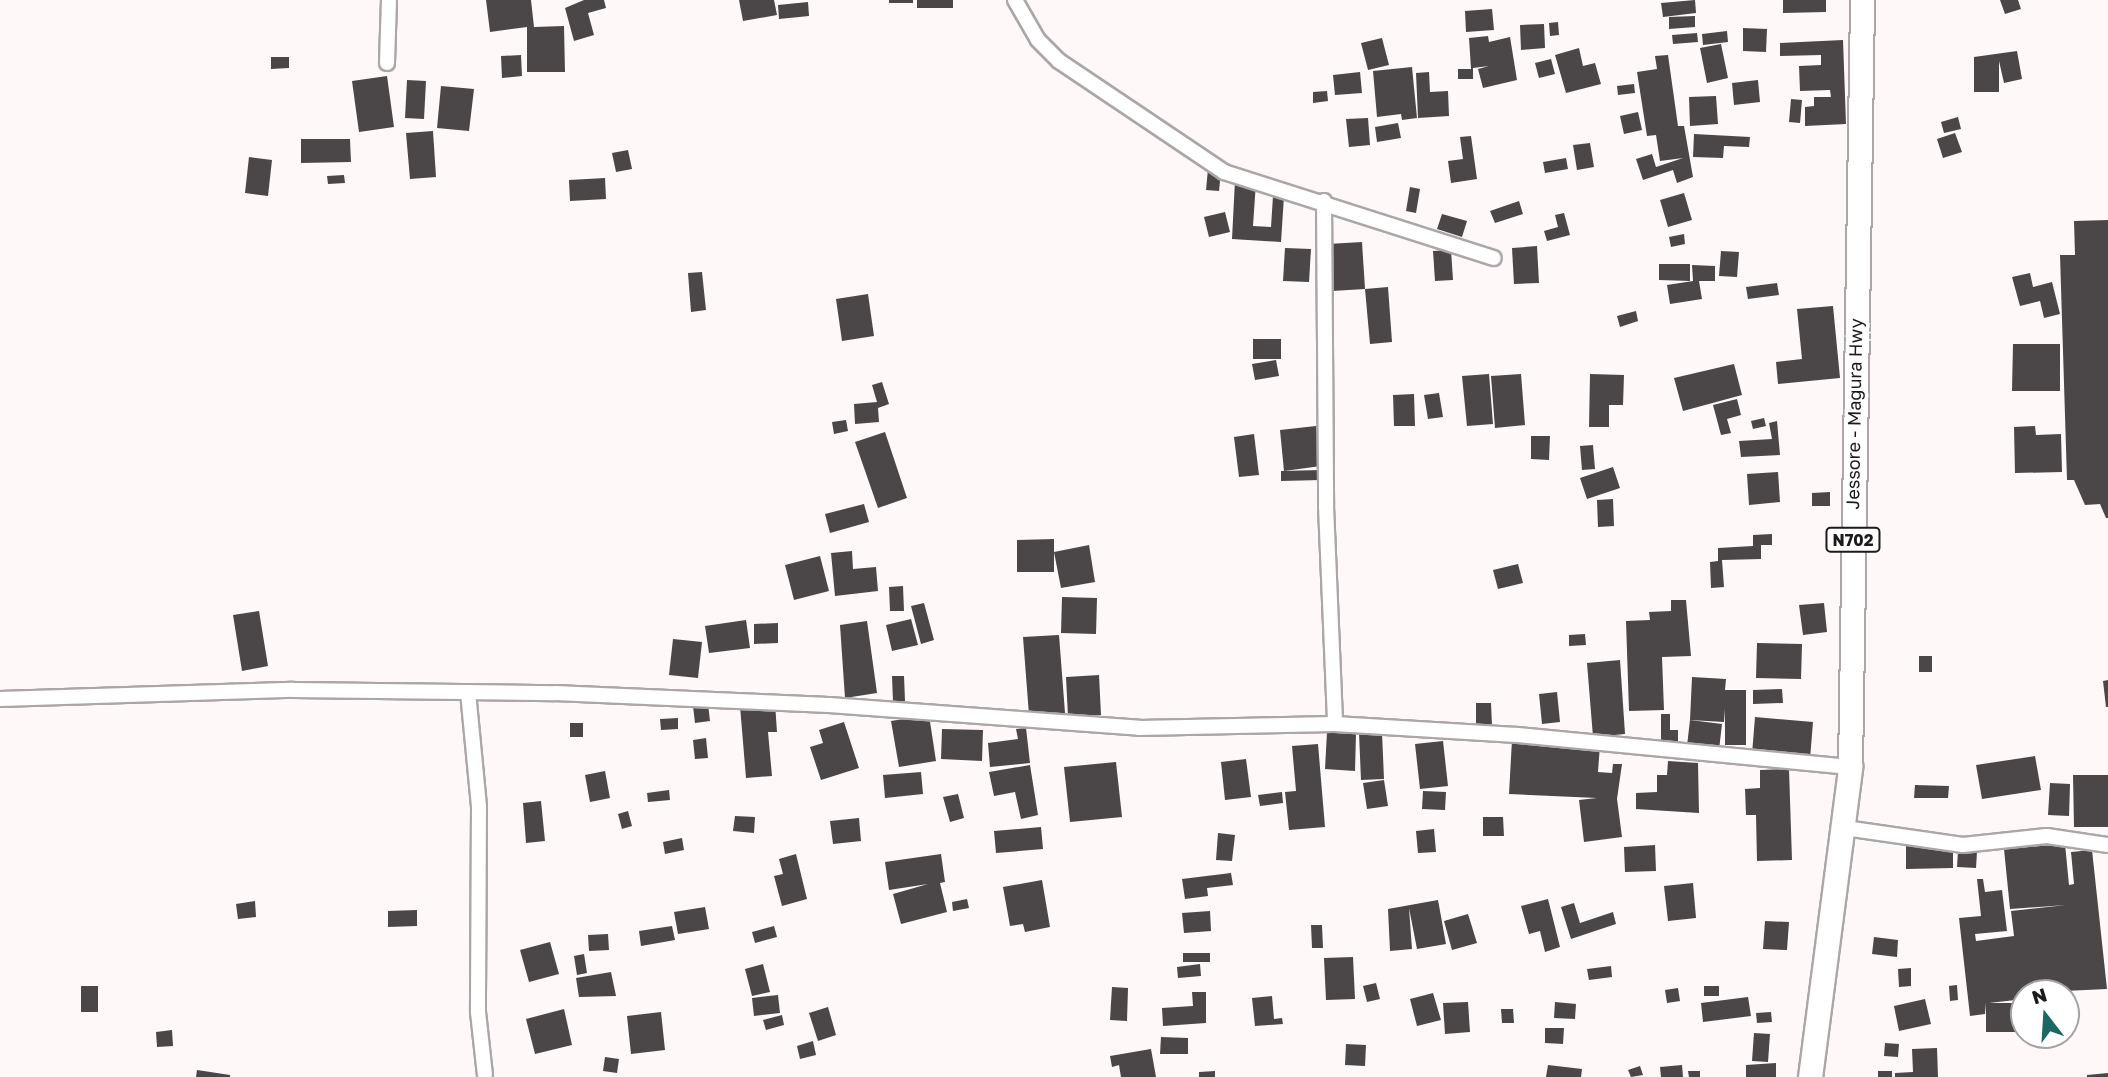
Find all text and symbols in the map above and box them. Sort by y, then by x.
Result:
street label: Jessore - Magura Hwy [1842,318,1866,510]
road number: N702 [1825,527,1881,552]
north arrow [2010,979,2080,1049]
text: N [2029,982,2050,1008]

